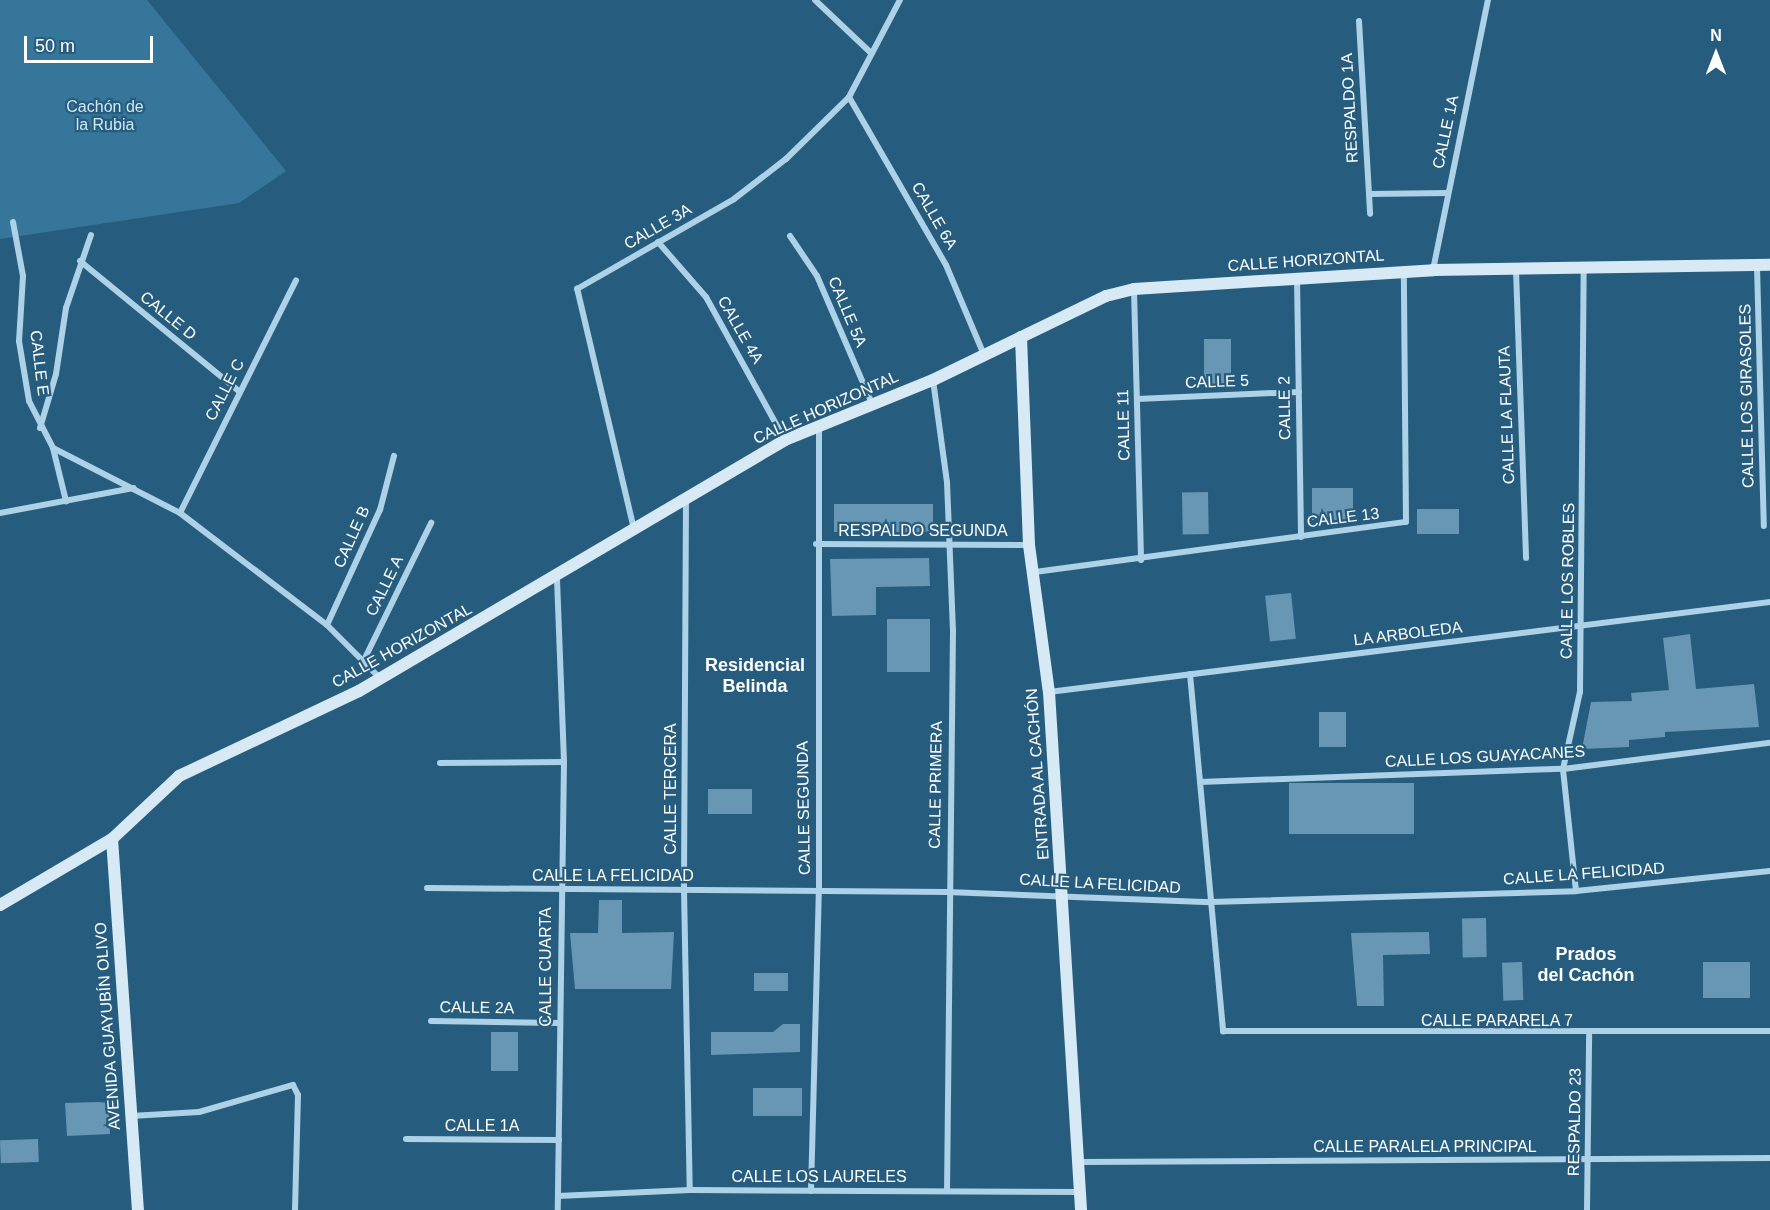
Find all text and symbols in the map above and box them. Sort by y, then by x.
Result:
scale bar [27,24,156,62]
north arrow [1686,24,1746,84]
text: N [1710,27,1722,44]
text: 50 m [35,36,75,56]
street label: RESPALDO 1A [1338,53,1362,163]
street label: CALLE 1A [1429,93,1463,171]
park label: Cachón de la Rubia [66,97,144,135]
street label: CALLE 6A [907,179,961,253]
street label: CALLE 3A [621,200,695,254]
street label: CALLE HORIZONTAL [1227,246,1385,276]
street label: CALLE 5A [824,274,870,350]
street label: CALLE D [136,288,200,344]
street label: CALLE 4A [713,293,767,367]
street label: CALLE LOS GIRASOLES [1736,304,1758,488]
street label: CALLE E [25,329,53,397]
street label: CALLE LA FLAUTA [1495,345,1519,485]
street label: CALLE C [201,356,249,424]
street label: CALLE HORIZONTAL [750,367,902,449]
street label: CALLE 5 [1185,371,1249,393]
street label: CALLE 2 [1275,376,1295,440]
street label: CALLE 11 [1114,389,1134,461]
street label: CALLE B [330,503,374,571]
street label: CALLE LOS ROBLES [1557,503,1579,659]
street label: CALLE 13 [1306,504,1380,532]
street label: RESPALDO SEGUNDA [838,521,1008,541]
street label: CALLE A [362,552,408,620]
street label: CALLE HORIZONTAL [329,600,475,692]
street label: LA ARBOLEDA [1352,618,1464,650]
district label: Residencial Belinda [705,655,805,698]
street label: ENTRADA AL CACHÓN [1022,686,1054,862]
street label: CALLE PRIMERA [925,721,947,849]
street label: CALLE TERCERA [661,723,681,855]
street label: CALLE SEGUNDA [793,741,815,875]
street label: CALLE LOS GUAYACANES [1384,742,1586,772]
street label: CALLE LA FELICIDAD [1502,859,1666,889]
street label: CALLE LA FELICIDAD [532,866,694,886]
street label: CALLE LA FELICIDAD [1018,870,1182,898]
street label: CALLE CUARTA [536,907,556,1027]
street label: AVENIDA GUAYUBÍN OLIVO [91,921,125,1131]
district label: Prados del Cachón [1537,944,1635,986]
street label: CALLE 2A [439,998,515,1018]
street label: CALLE PARARELA 7 [1421,1011,1573,1031]
street label: RESPALDO 23 [1564,1068,1586,1176]
street label: CALLE 1A [445,1116,519,1136]
street label: CALLE PARALELA PRINCIPAL [1313,1137,1537,1157]
street label: CALLE LOS LAURELES [731,1167,907,1187]

